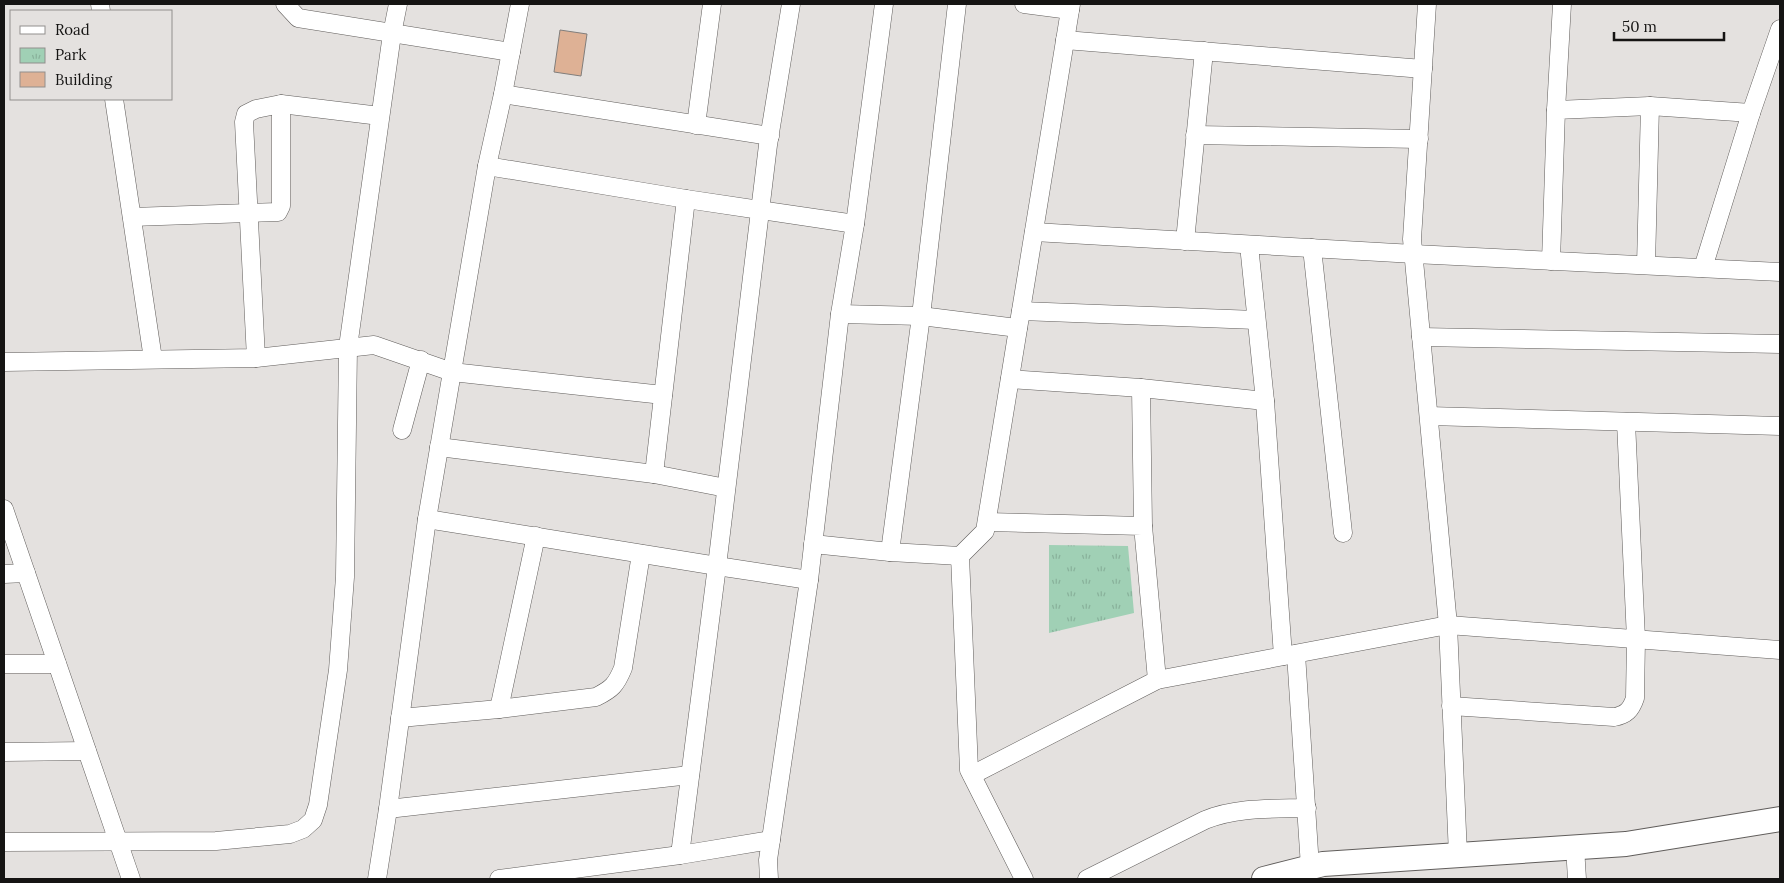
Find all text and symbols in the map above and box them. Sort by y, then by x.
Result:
legend [10,10,172,100]
scale bar [1614,10,1724,42]
text: 50 m [1622,17,1657,36]
text: Road [55,20,90,39]
text: Park [55,45,86,64]
text: Building [55,70,113,89]

